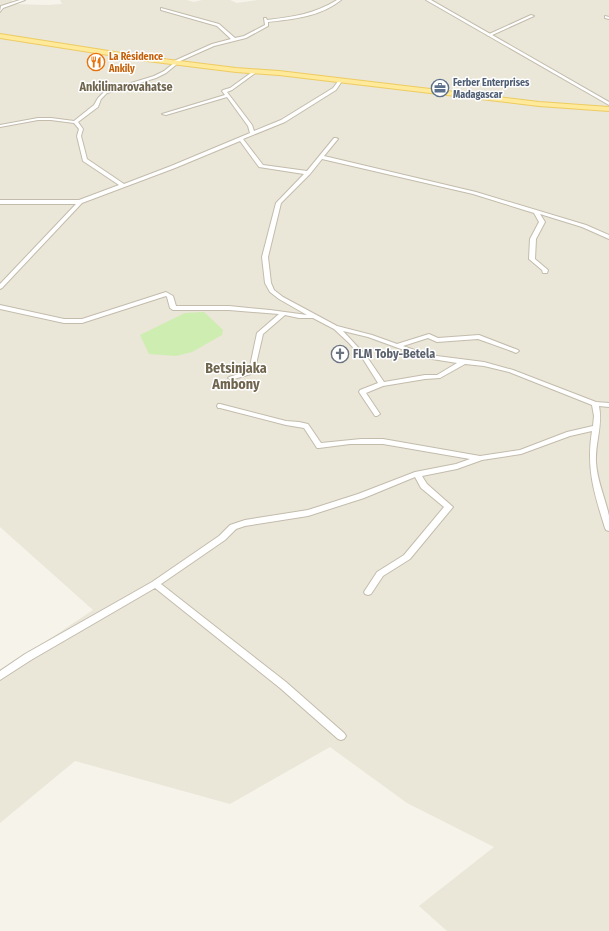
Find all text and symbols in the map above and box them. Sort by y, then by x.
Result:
place label: La Résidence Ankily [108,50,163,75]
restaurant icon: La Résidence Ankily [86,52,106,72]
place label: Ferber Enterprises Madagascar [453,77,530,101]
office icon: Ferber Enterprises Madagascar [430,78,450,98]
district label: Ankilimarovahatse [78,80,173,94]
church icon: FLM Toby-Betela [330,344,350,364]
place label: FLM Toby-Betela [353,347,435,361]
district label: Betsinjaka Ambony [205,360,267,393]

